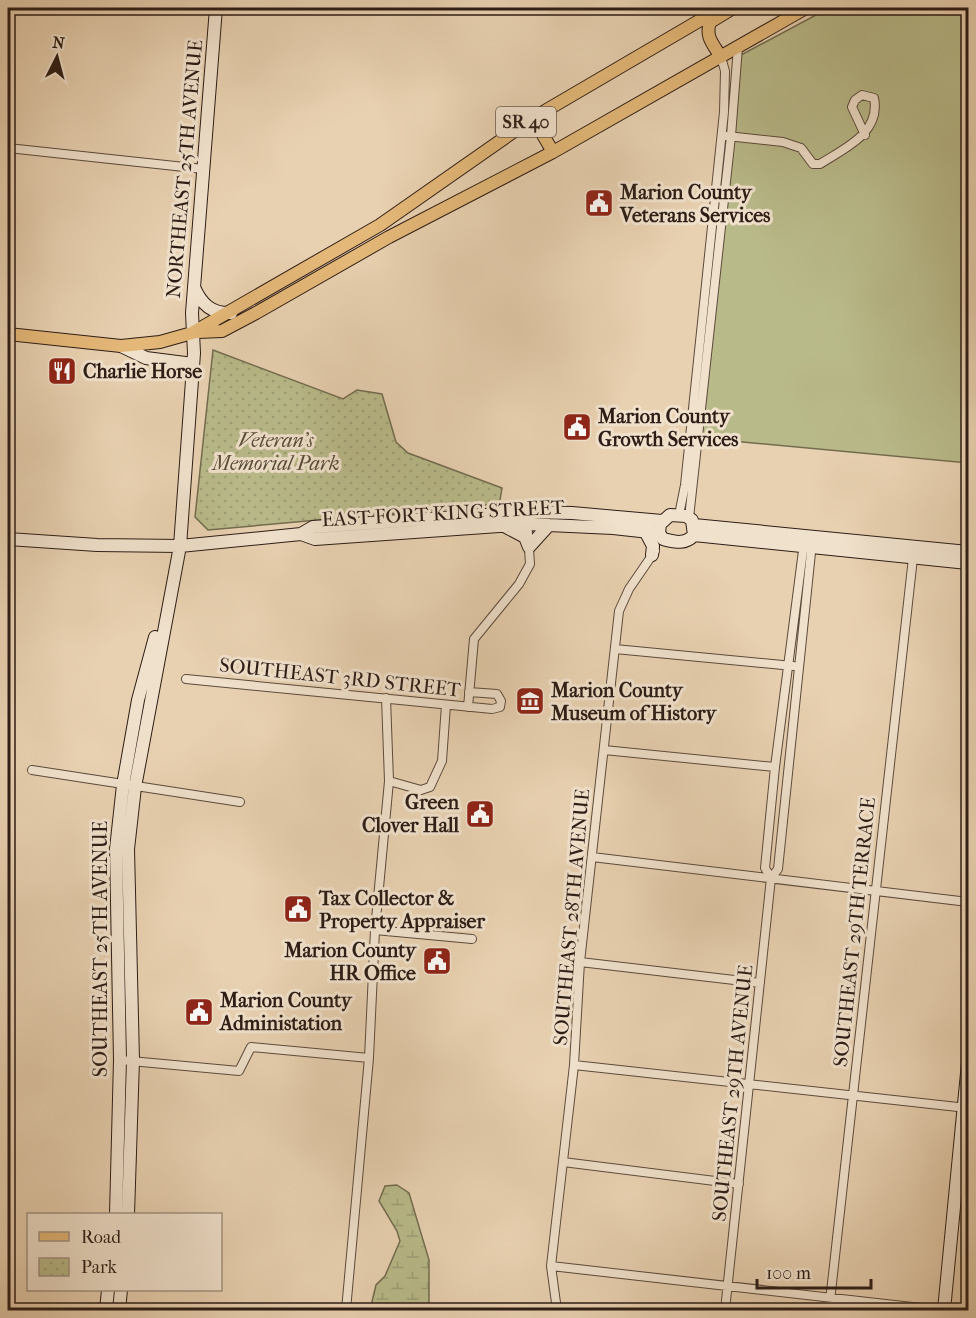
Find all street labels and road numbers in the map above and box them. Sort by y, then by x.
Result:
street label: NORTHEAST 25TH AVENUE [162,39,207,299]
road number: SR 40 [496,107,556,137]
street label: EAST FORT KING STREET [321,496,566,531]
street label: SOUTHEAST 3RD STREET [218,653,462,702]
street label: SOUTHEAST 28TH AVENUE [549,788,594,1046]
street label: SOUTHEAST 29TH TERRACE [829,796,880,1068]
street label: SOUTHEAST 25TH AVENUE [89,821,112,1077]
street label: SOUTHEAST 29TH AVENUE [708,963,757,1223]

